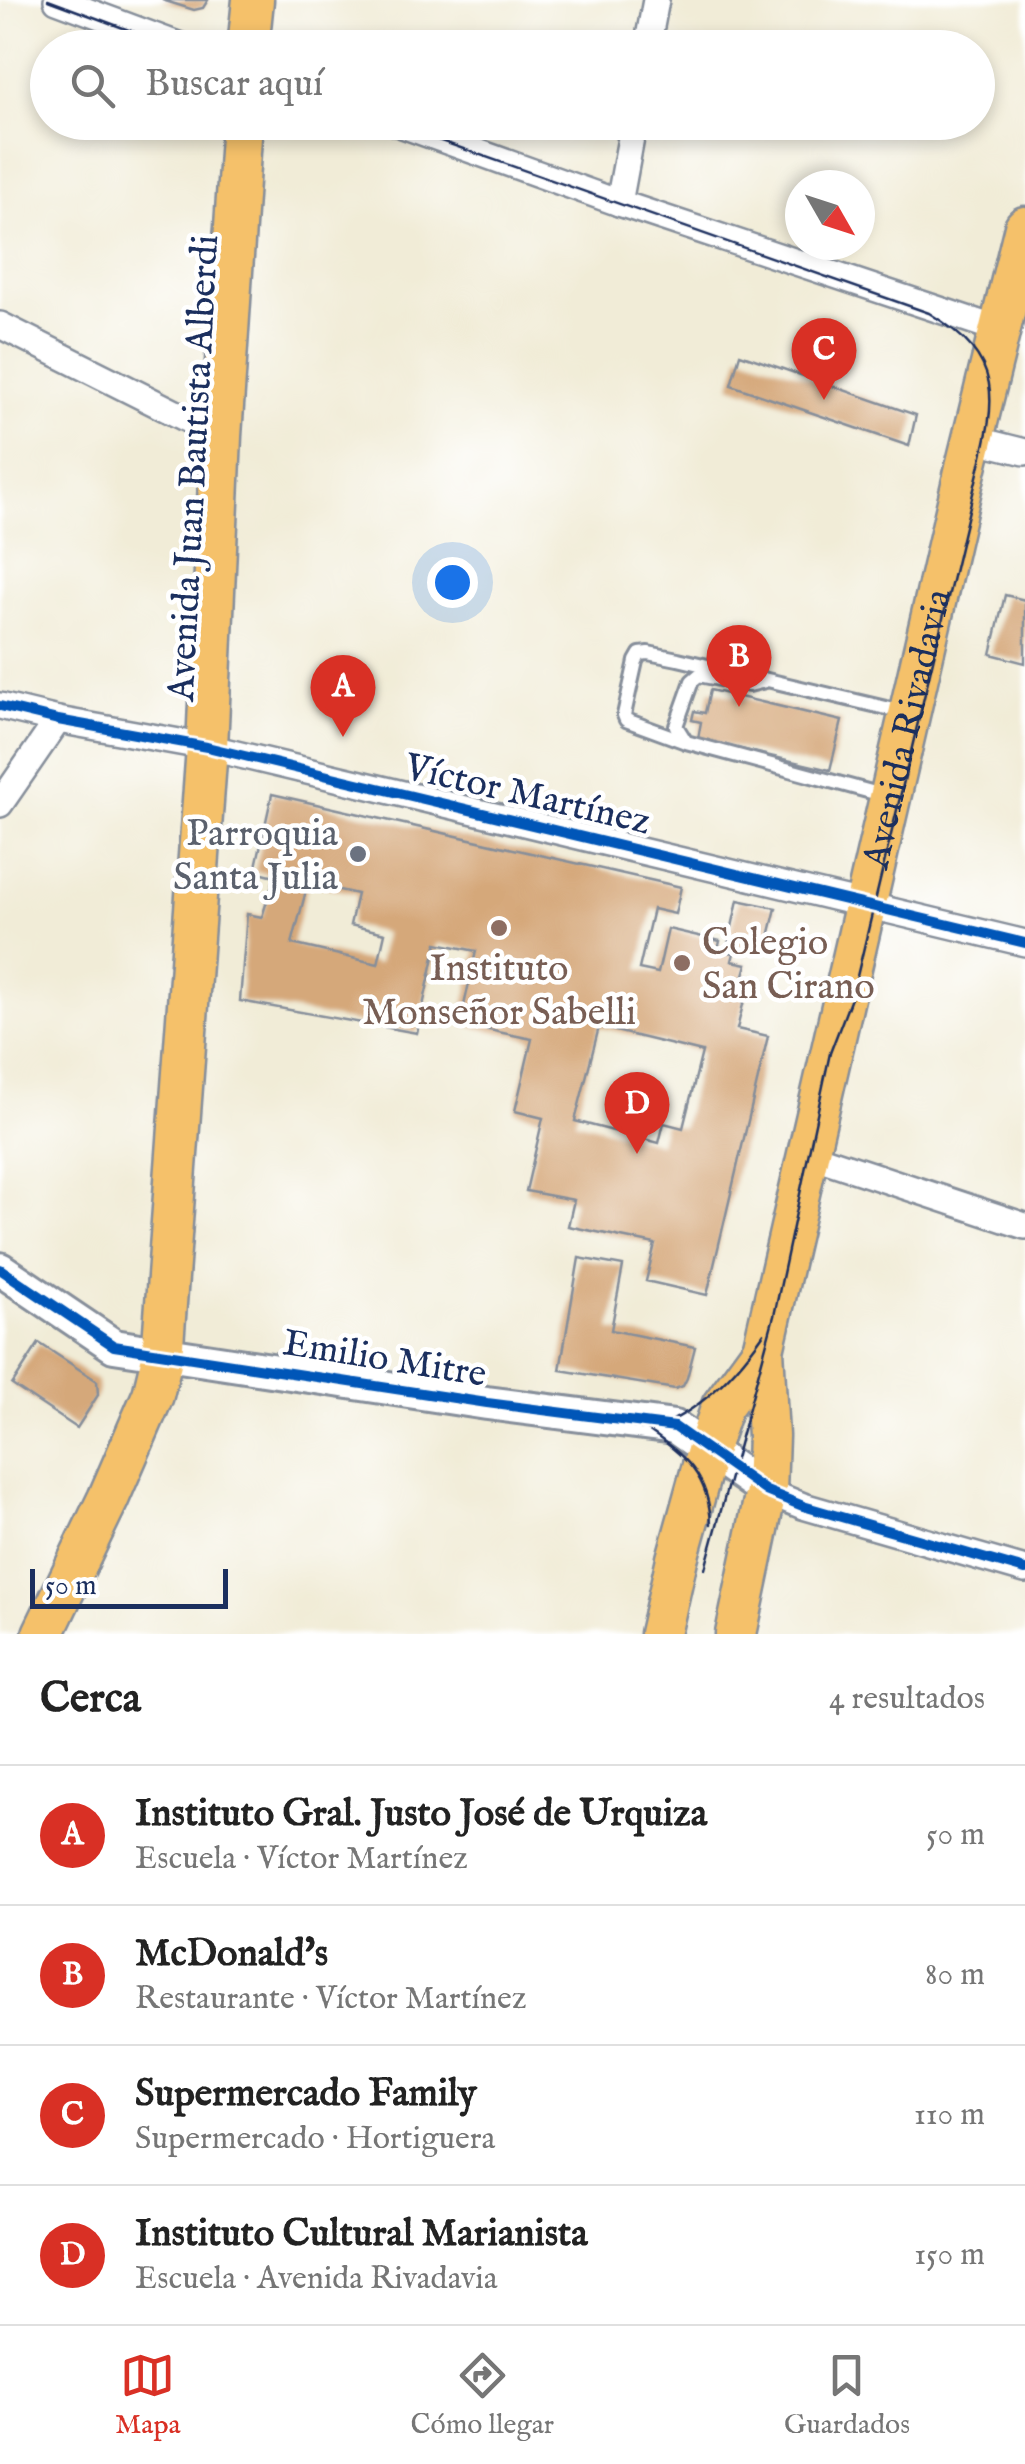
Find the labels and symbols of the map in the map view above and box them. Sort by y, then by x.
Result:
north arrow [785,170,875,260]
street label: Avenida Juan Bautista Alberdi [159,234,231,704]
pin: C [792,318,856,400]
your location [427,557,478,608]
street label: Avenida Rivadavia [853,584,964,875]
pin: B [706,624,772,707]
pin: A [310,654,376,737]
street label: Víctor Martínez [399,744,655,847]
place label: Parroquia Santa Julia [173,811,339,903]
marker: Parroquia Santa Julia [347,843,369,865]
marker: Instituto Monseñor Sabelli [488,917,510,939]
place label: Colegio San Cirano [702,920,875,1012]
place label: Instituto Monseñor Sabelli [362,946,636,1038]
marker: Colegio San Cirano [671,952,693,974]
pin: D [604,1072,670,1154]
street label: Emilio Mitre [279,1320,490,1400]
scale bar [30,1564,228,1608]

